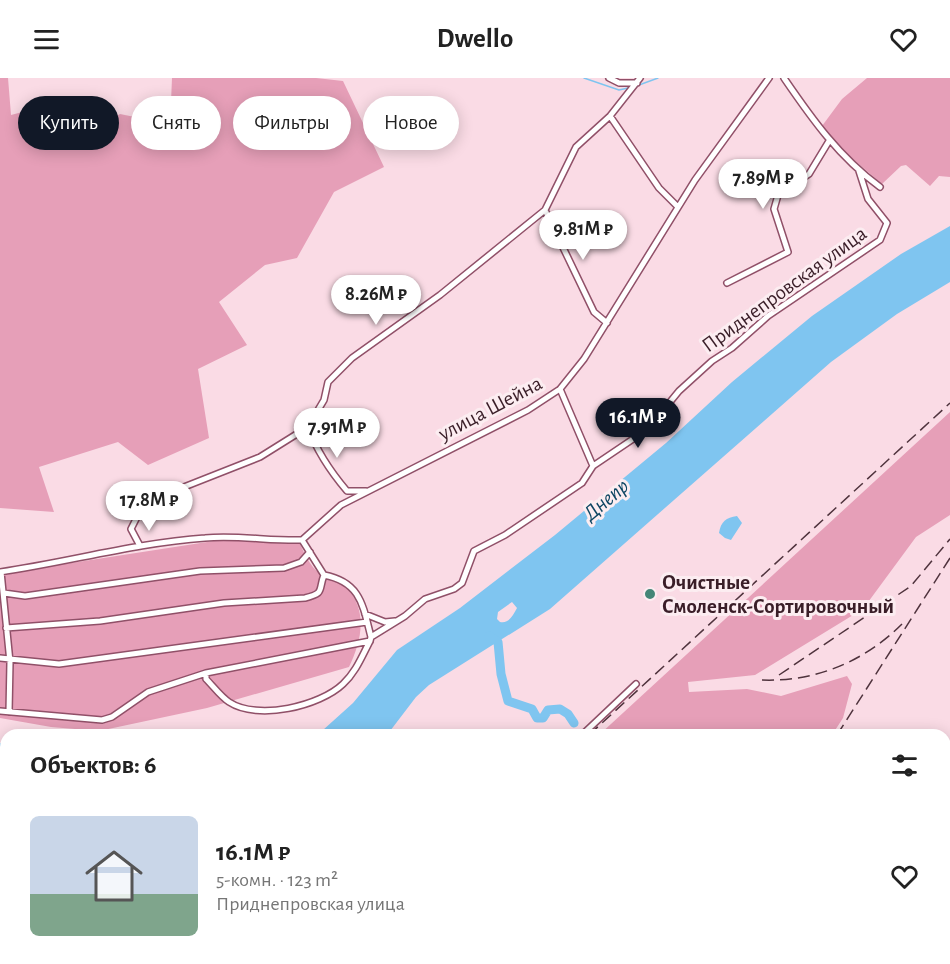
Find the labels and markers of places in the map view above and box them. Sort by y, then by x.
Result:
pin: 7.89M ₽ [708,159,818,210]
pin: 9.81M ₽ [528,210,638,261]
pin: 8.26M ₽ [321,275,431,326]
pin: 16.1M ₽ [583,398,693,449]
pin: 7.91M ₽ [282,408,392,459]
pin: 17.8M ₽ [94,481,204,532]
place label: Очистные Смоленск-Сортировочный [662,572,894,617]
marker: Очистные Смоленск-Сортировочный [643,587,657,601]

